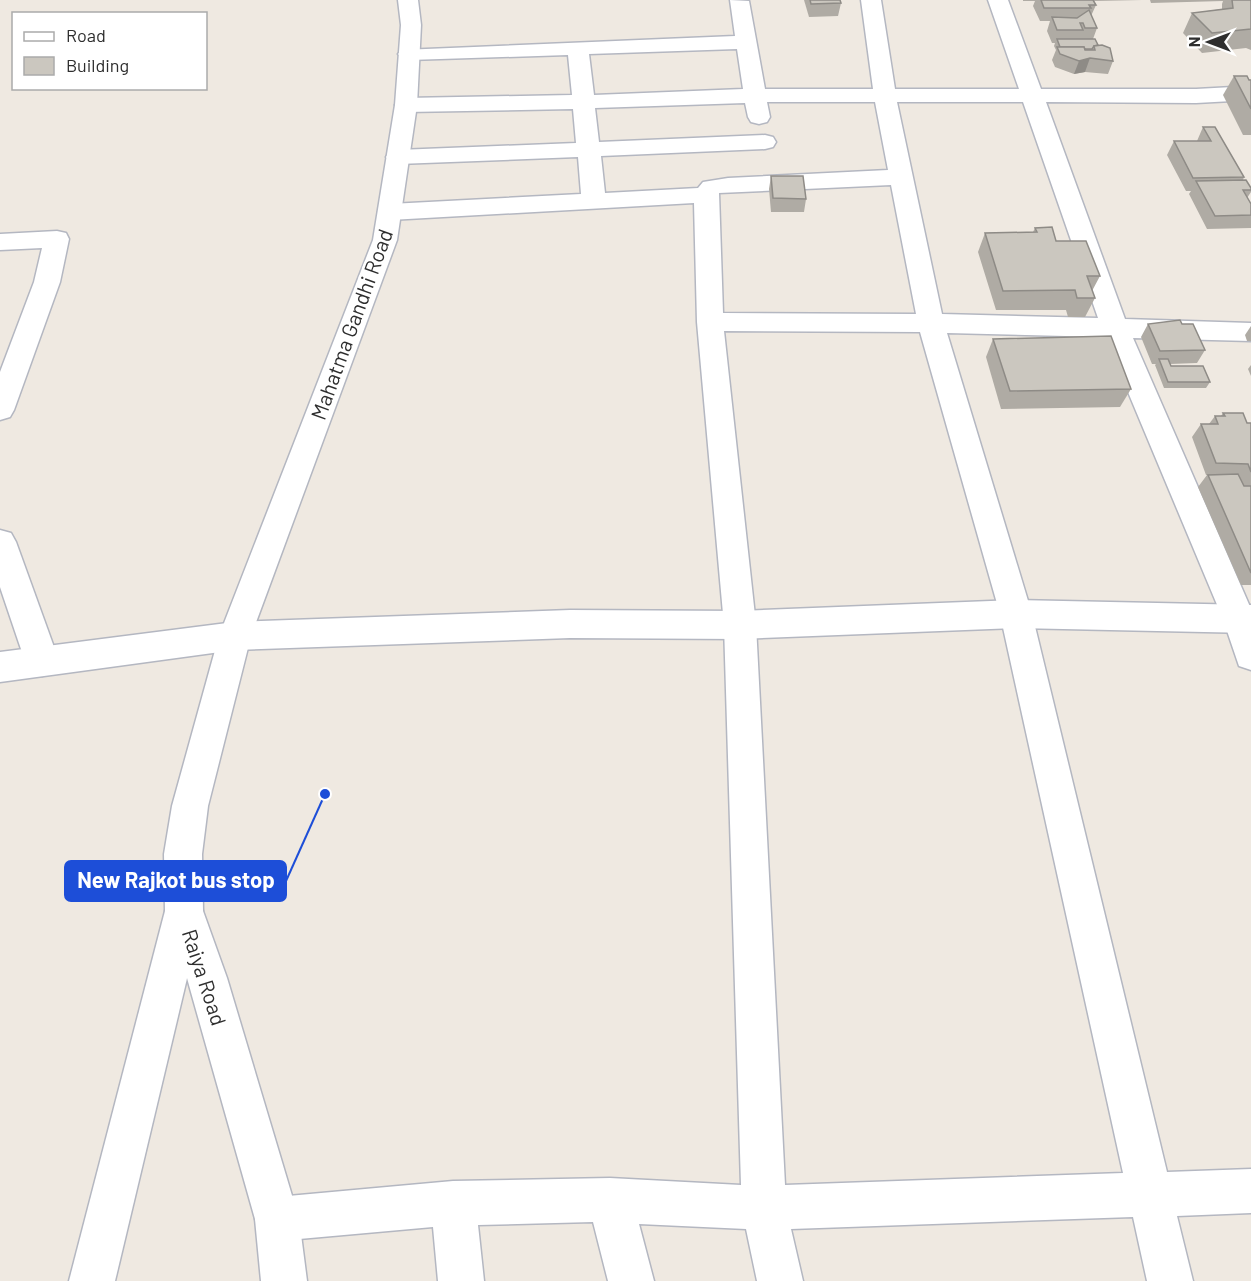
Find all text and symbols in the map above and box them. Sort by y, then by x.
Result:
legend [12,12,207,90]
north arrow [1179,12,1239,72]
text: Road [66,24,106,46]
text: N [1184,37,1203,47]
text: Building [66,54,129,76]
street label: Mahatma Gandhi Road [305,225,397,423]
callout: New Rajkot bus stop [65,861,286,901]
text: New Rajkot bus stop [77,866,275,892]
street label: Raiya Road [178,926,232,1028]

